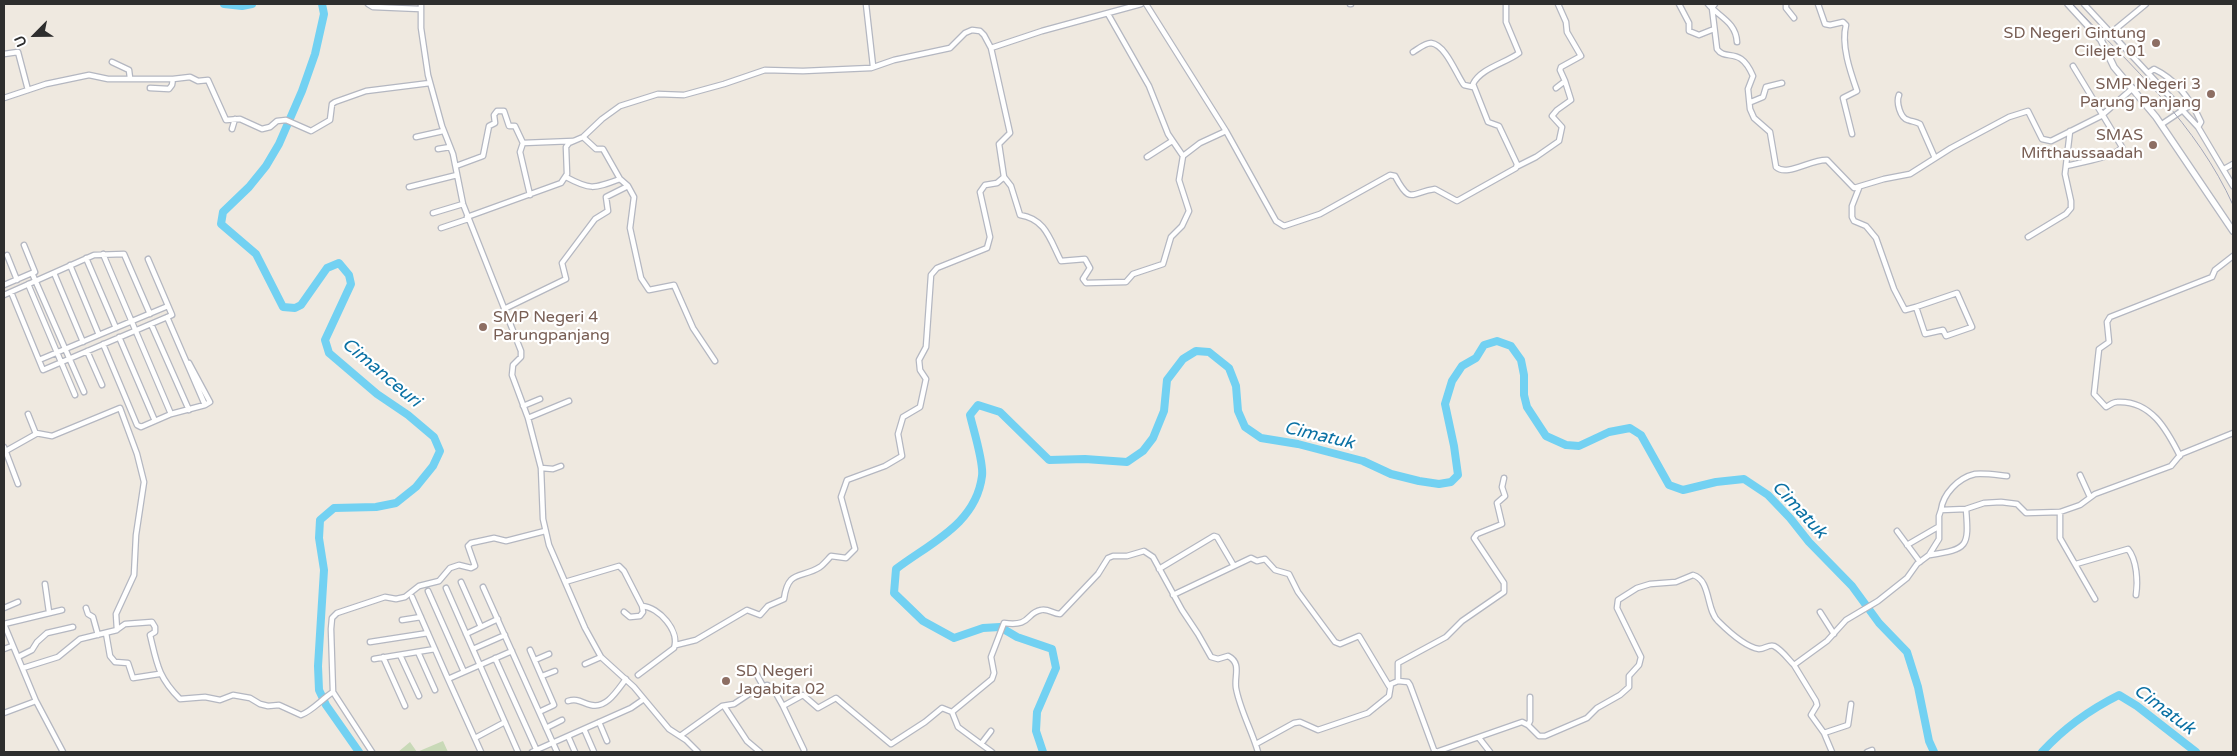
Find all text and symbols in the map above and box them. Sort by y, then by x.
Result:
north arrow [10,10,60,60]
place label: SD Negeri Gintung Cilejet 01 [2004,24,2146,62]
text: U [11,33,31,49]
marker: SD Negeri Gintung Cilejet 01 [2150,37,2162,49]
place label: SMP Negeri 3 Parung Panjang [2080,75,2201,113]
marker: SMP Negeri 3 Parung Panjang [2205,88,2217,100]
place label: SMAS Mifthaussaadah [2021,126,2143,164]
marker: SMAS Mifthaussaadah [2147,139,2159,151]
place label: SMP Negeri 4 Parungpanjang [493,308,610,346]
marker: SMP Negeri 4 Parungpanjang [477,321,489,333]
water label: Cimanceuri [337,334,425,412]
water label: Cimatuk [1282,417,1356,455]
water label: Cimatuk [1767,477,1831,543]
place label: SD Negeri Jagabita 02 [736,662,825,700]
marker: SD Negeri Jagabita 02 [720,675,732,687]
water label: Cimatuk [2129,680,2199,740]

